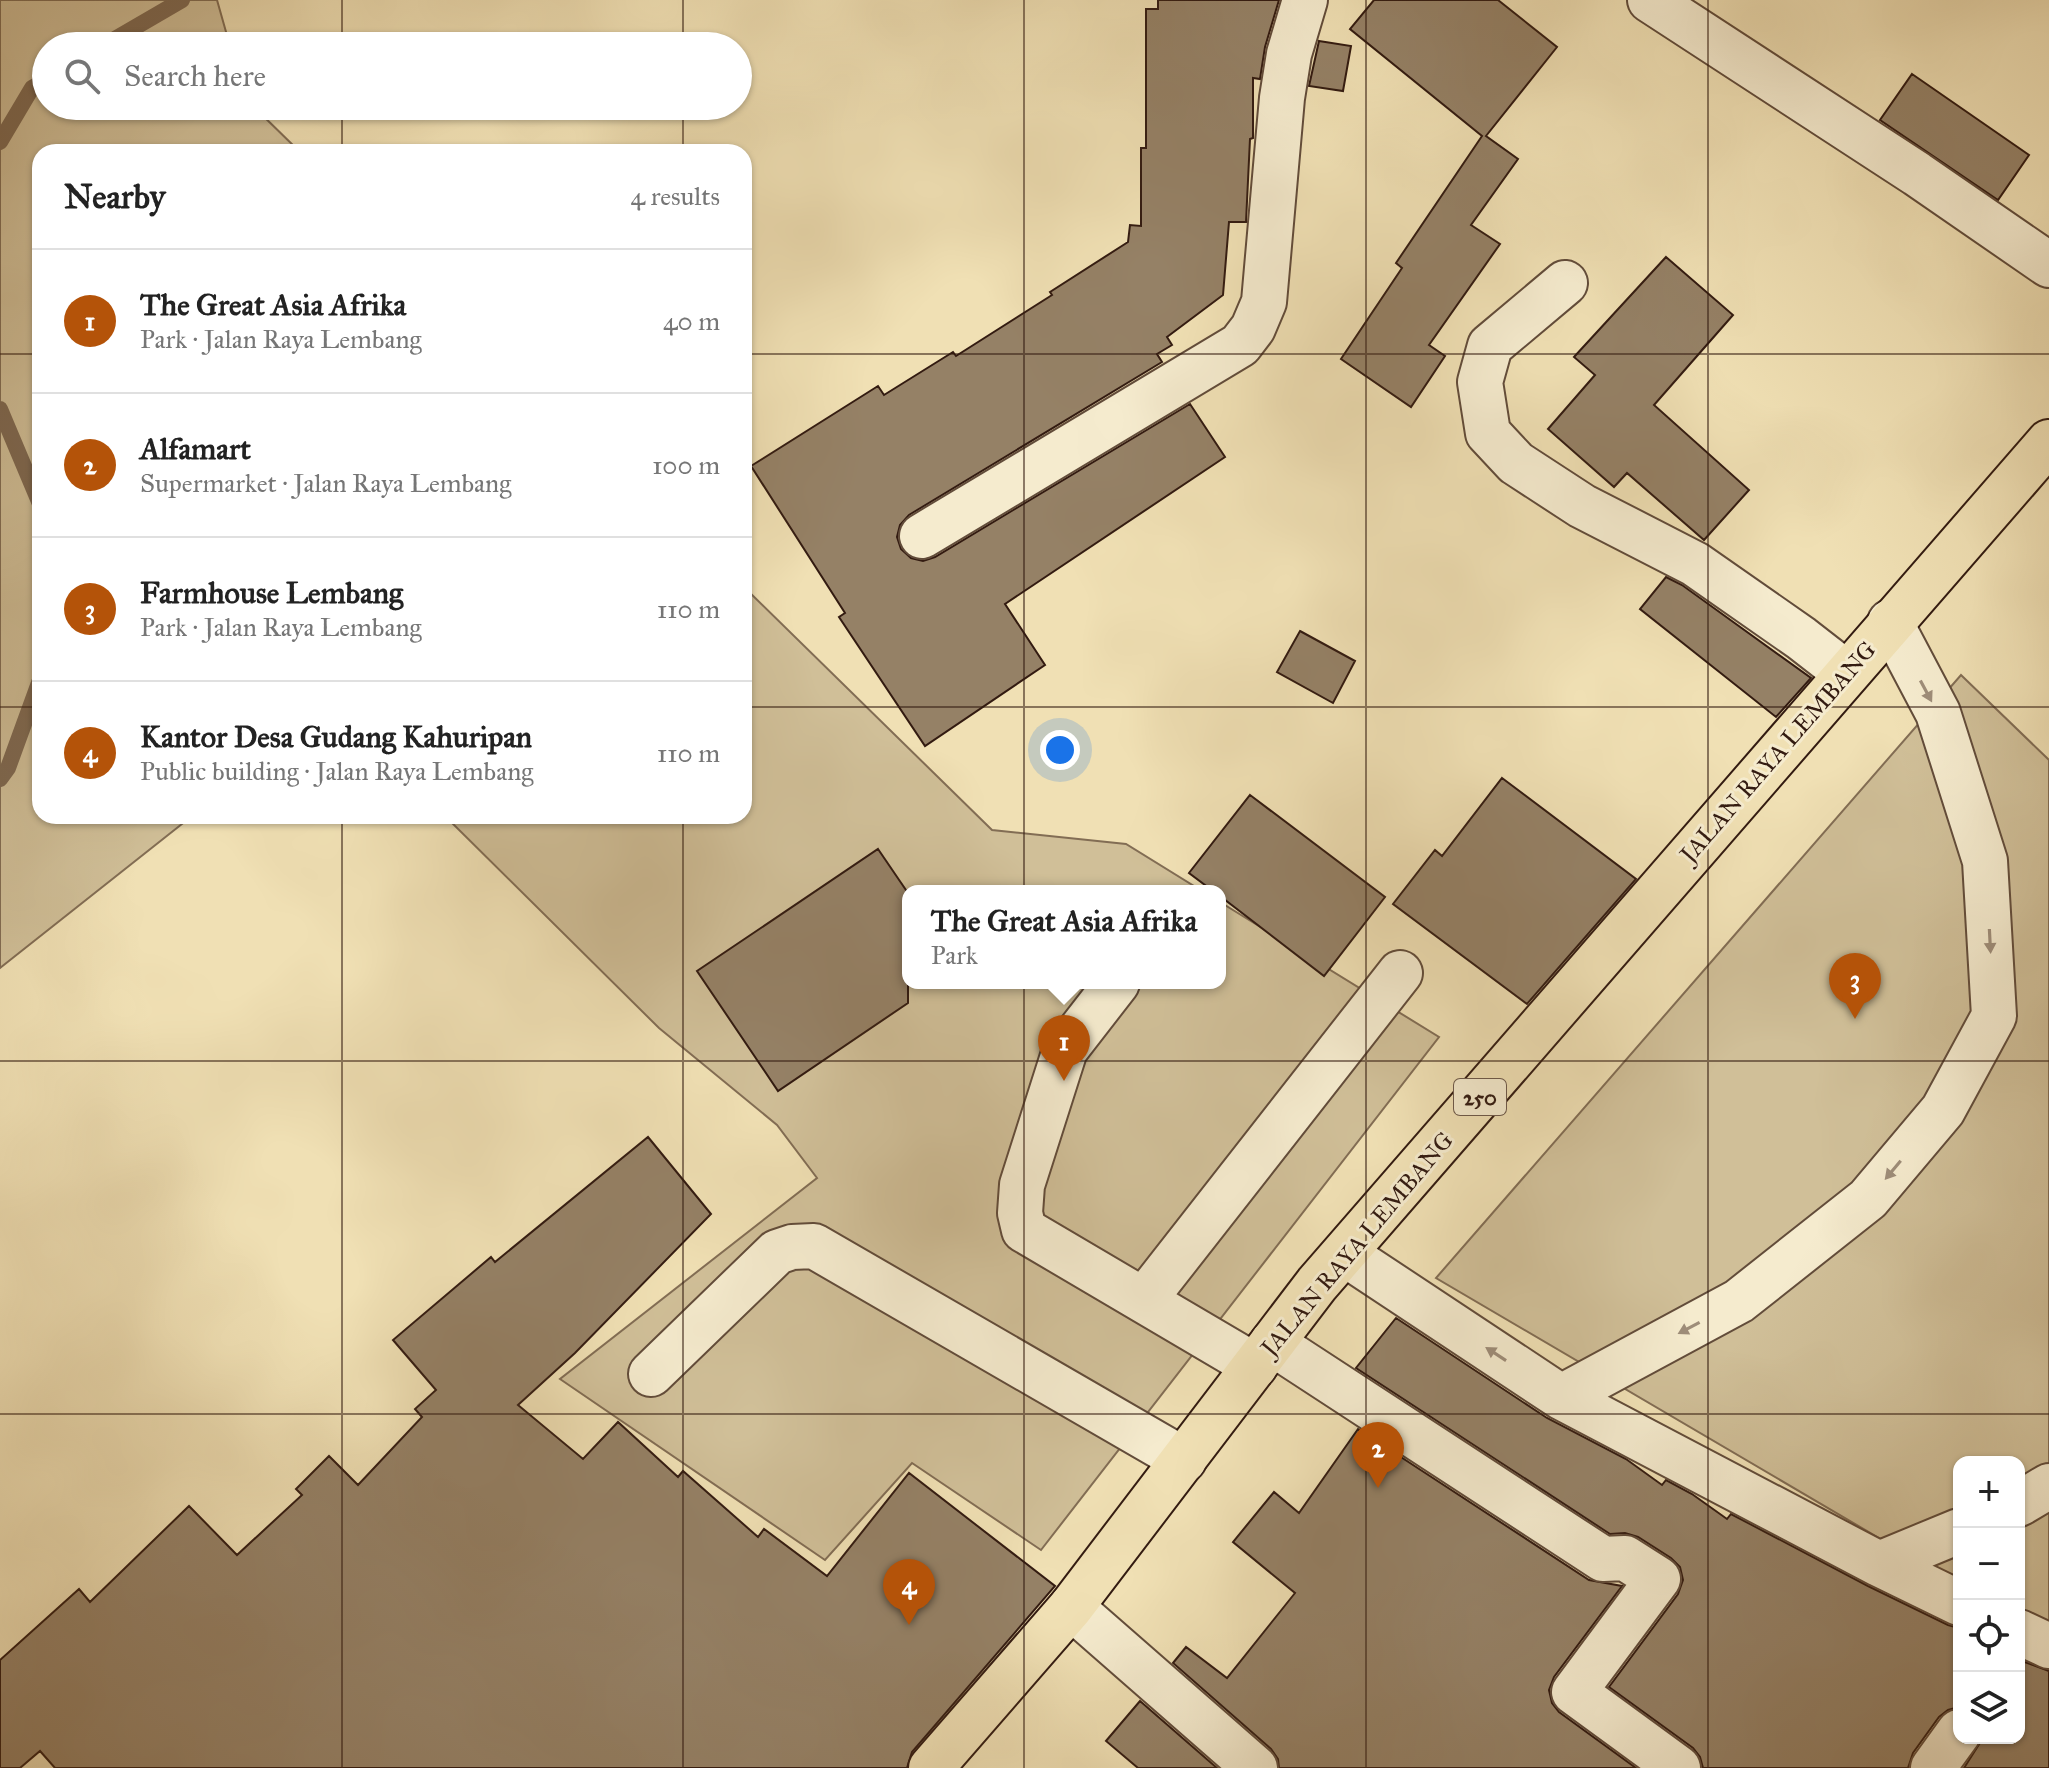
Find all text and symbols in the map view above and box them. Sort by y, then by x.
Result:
search box [32,32,752,120]
icon: search [60,54,104,98]
text: Search here [124,58,266,94]
text: Nearby [64,176,166,217]
text: 4 results [631,180,720,212]
text: The Great Asia Afrika [140,287,406,323]
text: 1 [85,305,95,337]
text: 40 m [663,305,720,337]
text: Park · Jalan Raya Lembang [140,323,422,355]
text: Alfamart [140,431,251,467]
text: 2 [84,449,96,481]
text: 100 m [652,449,720,481]
text: Supermarket · Jalan Raya Lembang [140,467,511,499]
text: Farmhouse Lembang [140,575,403,611]
text: 3 [85,593,95,625]
text: 110 m [657,593,720,625]
text: Park · Jalan Raya Lembang [140,611,422,643]
street label: JALAN RAYA LEMBANG [1672,635,1882,871]
one-way arrow [1920,680,1933,703]
text: Kantor Desa Gudang Kahuripan [140,719,532,755]
your location [1040,730,1080,770]
text: 4 [83,737,97,769]
text: 110 m [657,737,720,769]
text: Public building · Jalan Raya Lembang [140,755,533,787]
popup [902,885,1226,989]
text: The Great Asia Afrika [931,903,1197,939]
one-way arrow [1983,929,1996,954]
text: Park [931,939,978,971]
pin: 3 [1829,953,1881,1019]
pin: 1 [1038,1015,1090,1081]
road number: 250 [1454,1079,1506,1115]
street label: JALAN RAYA LEMBANG [1252,1126,1460,1365]
one-way arrow [1885,1159,1902,1179]
one-way arrow [1678,1321,1700,1335]
one-way arrow [1485,1347,1507,1361]
pin: 2 [1352,1422,1404,1488]
map controls [1953,1456,2025,1744]
button: + [1953,1456,2025,1528]
button: − [1953,1528,2025,1600]
pin: 4 [883,1559,935,1625]
button: locate [1953,1600,2025,1672]
button: layers [1953,1672,2025,1744]

